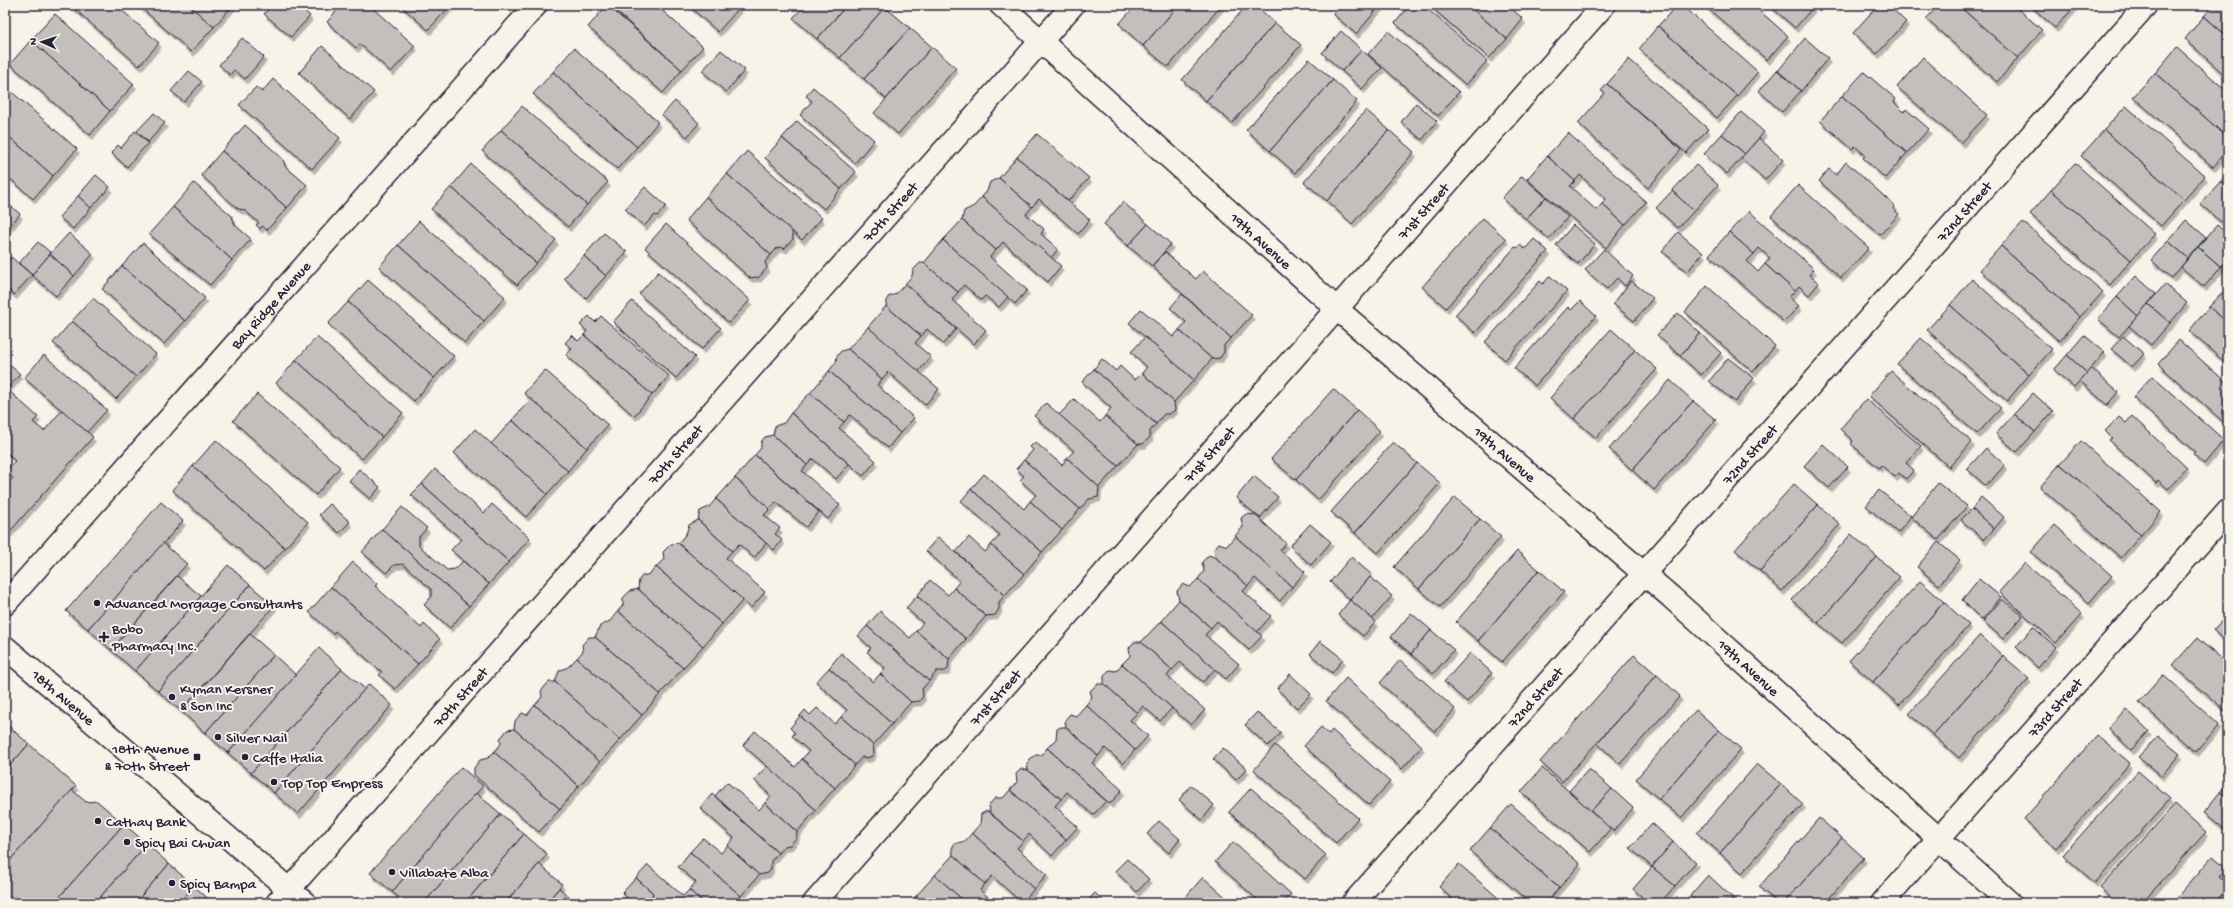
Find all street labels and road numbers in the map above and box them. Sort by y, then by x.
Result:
street label: 72nd Street [1933,177,1998,247]
street label: 70th Street [859,178,924,247]
street label: 71st Street [1394,179,1455,245]
street label: 19th Avenue [1225,209,1295,274]
street label: Bay Ridge Avenue [227,258,316,355]
street label: 70th Street [645,420,709,490]
street label: 72nd Street [1719,420,1784,490]
street label: 71st Street [1180,422,1241,488]
street label: 19th Avenue [1468,423,1539,487]
street label: 19th Avenue [1712,636,1782,701]
street label: 70th Street [430,663,494,732]
street label: 72nd Street [1504,663,1569,733]
street label: 71st Street [966,665,1027,731]
street label: 18th Avenue [26,666,98,731]
street label: 73rd Street [2025,674,2088,743]

